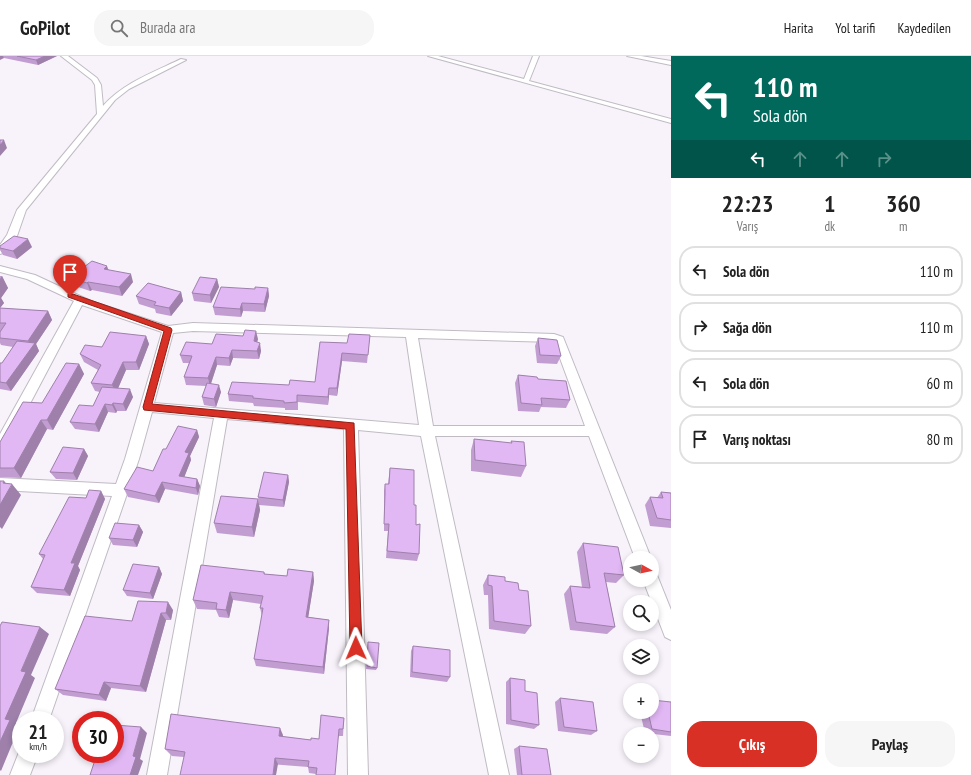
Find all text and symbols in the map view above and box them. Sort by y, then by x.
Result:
search box [94,10,374,46]
text: GoPilot [20,16,70,40]
icon: search [108,17,130,39]
text: Burada ara [140,18,195,37]
text: Harita [784,19,813,37]
text: Yol tarifi [835,19,875,37]
text: Kaydedilen [897,19,951,37]
text: 110 m [753,68,817,105]
icon: left [687,72,739,124]
text: Sola dön [753,104,807,127]
icon: left [747,148,769,170]
icon: ahead [789,148,811,170]
icon: ahead [831,148,853,170]
icon: right [873,148,895,170]
text: 22:23 [722,188,773,219]
text: 1 [824,188,835,219]
text: 360 [886,188,920,219]
text: Varış [737,218,758,235]
text: dk [824,218,835,235]
text: m [899,218,907,235]
pin [53,255,87,296]
icon: left [689,260,711,282]
icon: arrive [59,261,81,283]
text: Sola dön [723,262,769,281]
text: 110 m [920,262,953,281]
icon: right [689,316,711,338]
text: Sağa dön [723,318,772,337]
text: 110 m [920,318,953,337]
icon: left [689,372,711,394]
text: Sola dön [723,374,769,393]
text: 60 m [927,374,953,393]
icon: arrive [689,428,711,450]
text: Varış noktası [723,430,791,449]
text: 80 m [927,430,953,449]
north arrow [623,551,659,587]
map controls [623,551,659,763]
button: search [623,595,659,631]
position arrow [335,627,377,669]
button: layers [623,639,659,675]
button: + [623,683,659,719]
speed limit sign: 30 [72,711,124,763]
text: 21 [28,719,48,745]
button: Çıkış [687,721,817,767]
button: Paylaş [825,721,955,767]
button: − [623,727,659,763]
text: km/h [29,740,47,753]

